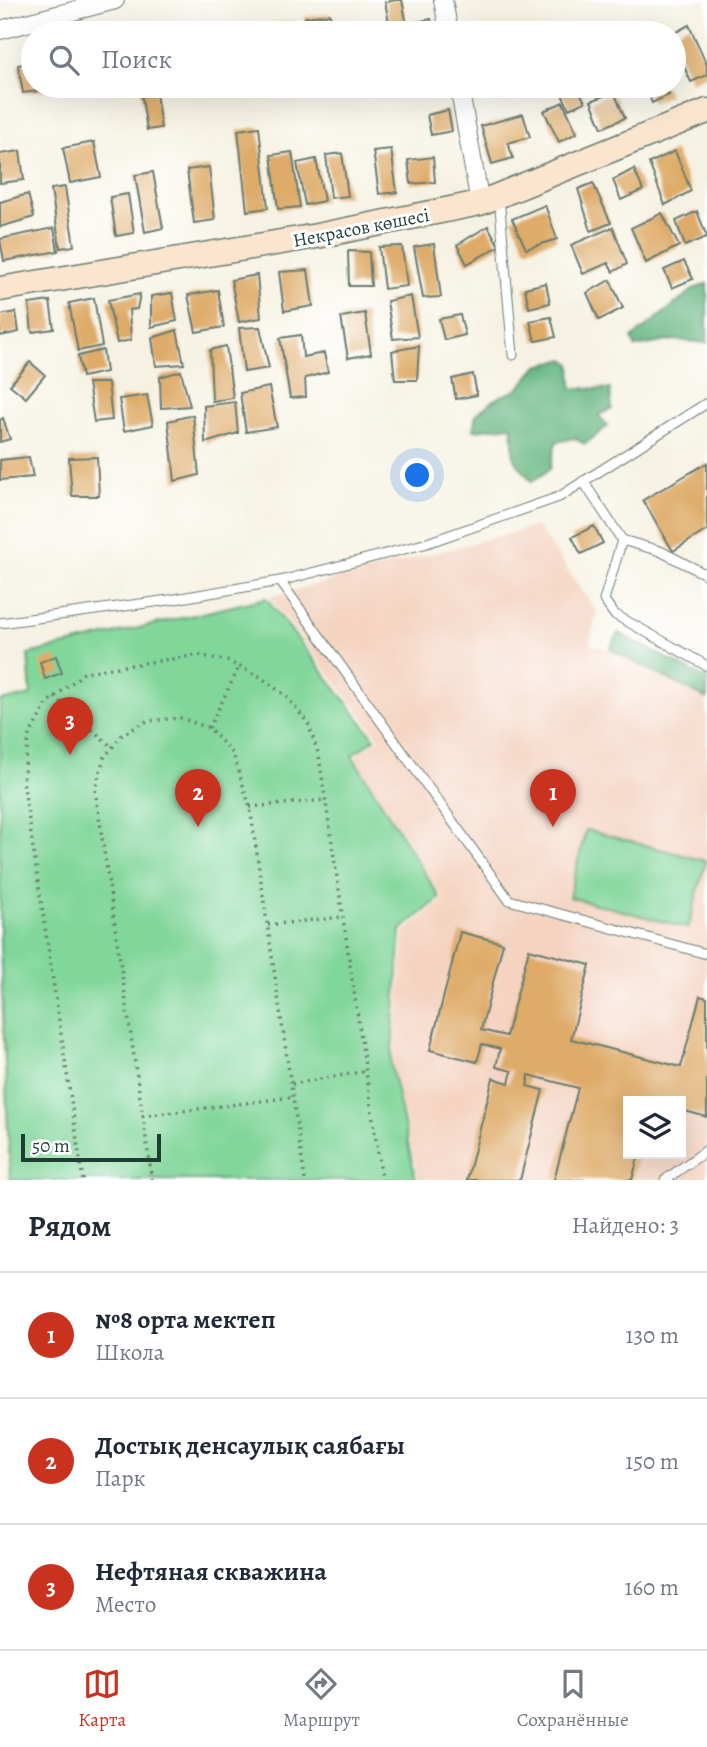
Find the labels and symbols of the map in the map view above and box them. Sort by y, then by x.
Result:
street label: Некрасов көшесі [291,202,432,254]
your location [400,458,434,492]
pin: 3 [47,697,93,755]
pin: 2 [175,769,221,827]
pin: 1 [530,769,576,827]
scale bar [21,1131,161,1163]

